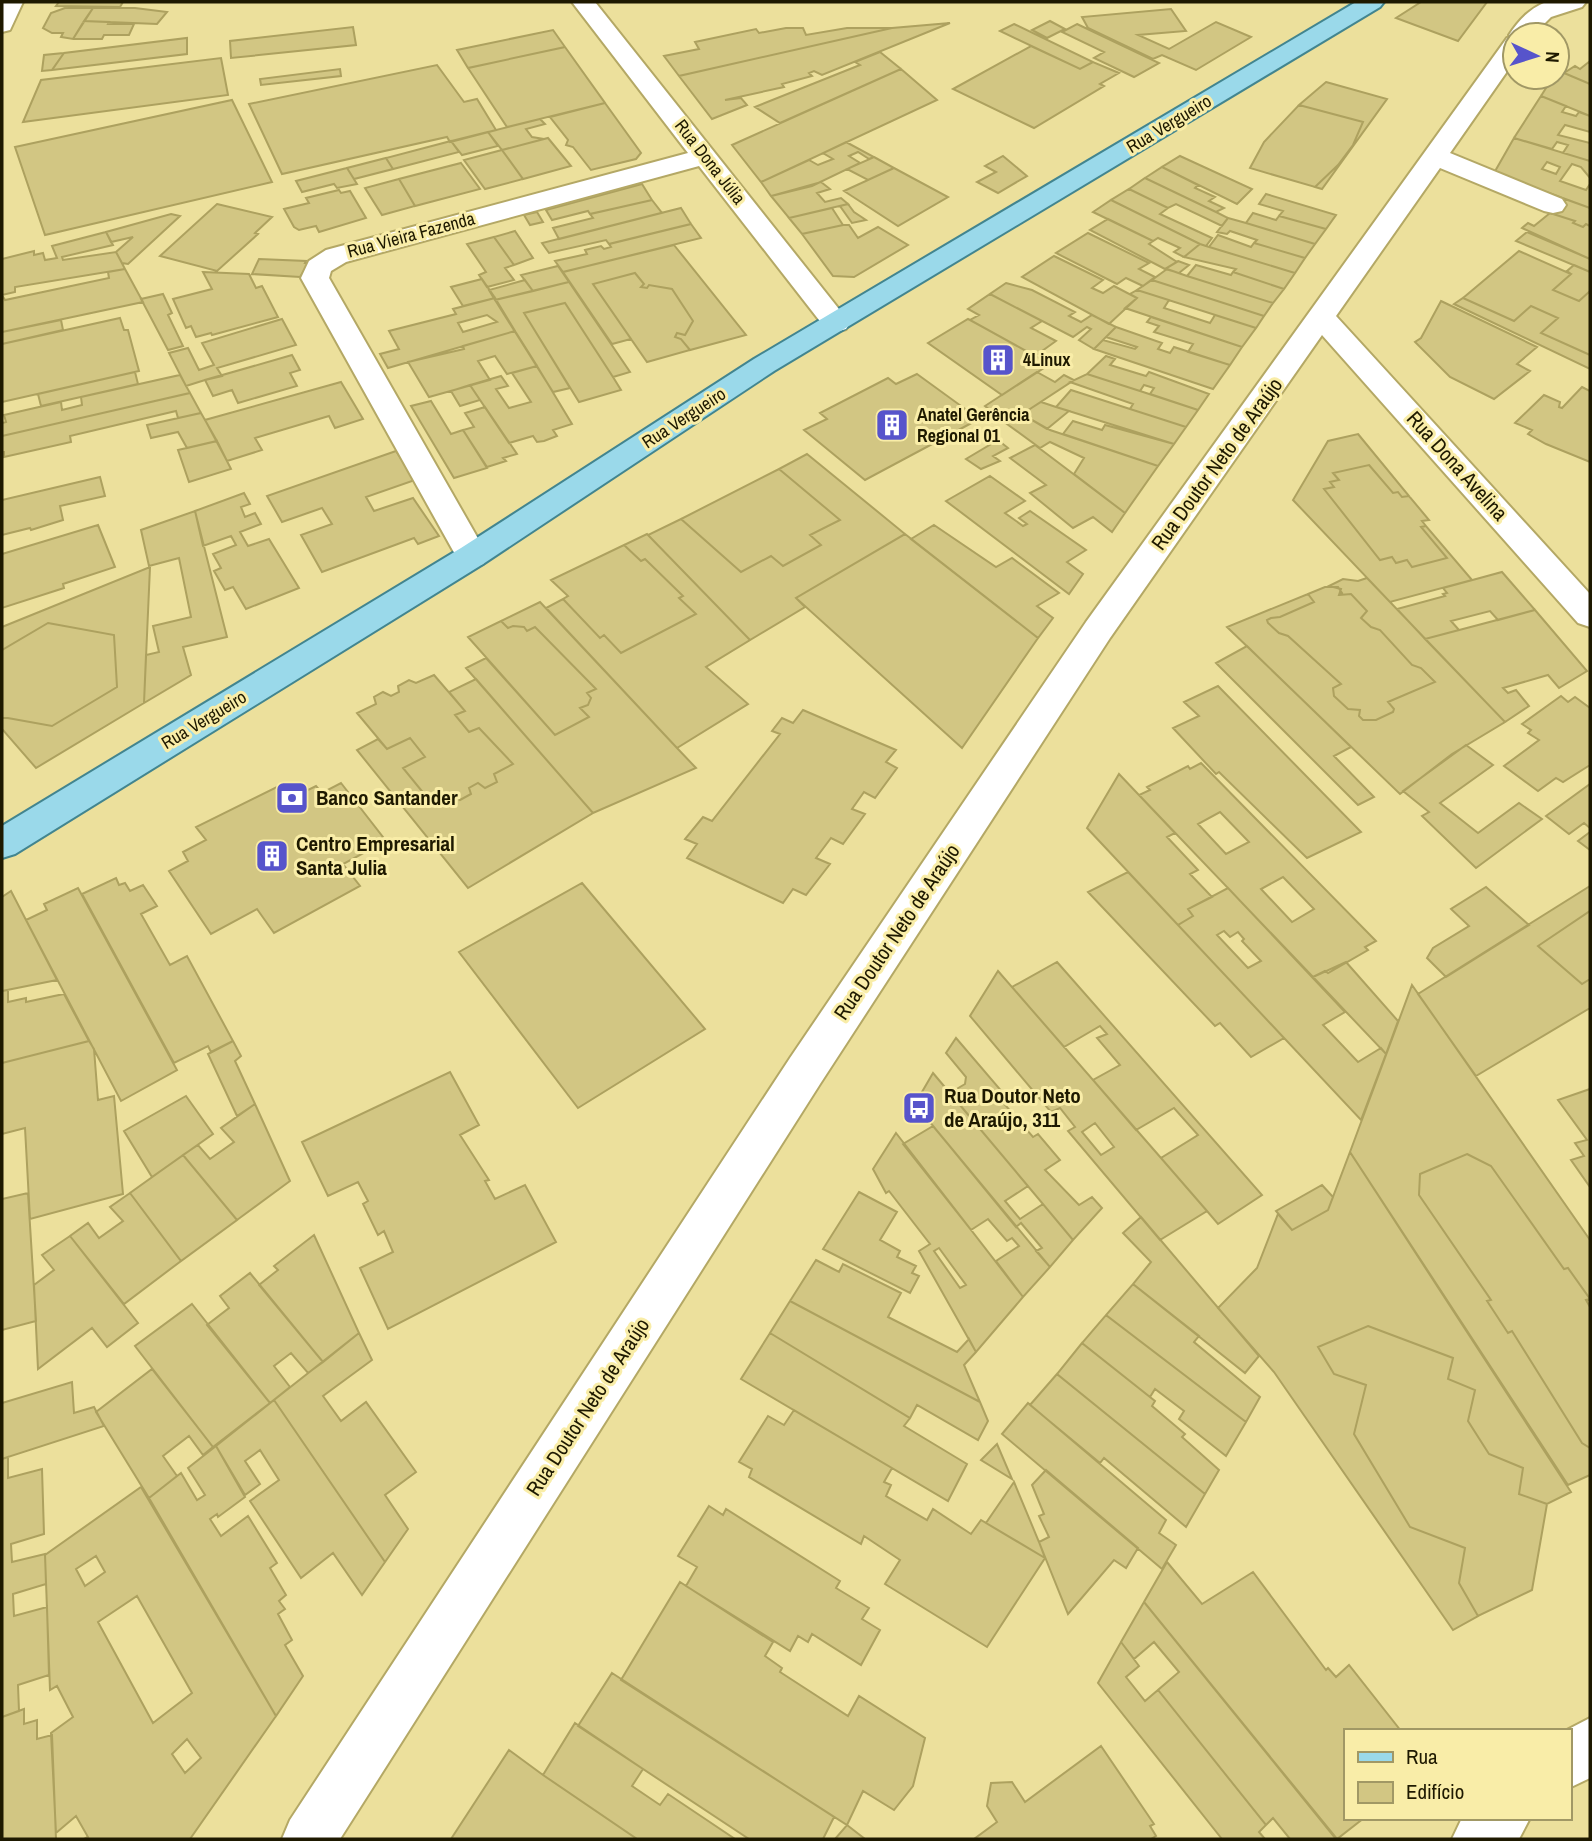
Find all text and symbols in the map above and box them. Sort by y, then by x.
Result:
north arrow [1501,21,1571,91]
text: N [1540,51,1566,64]
street label: Rua Vergueiro [1122,88,1216,159]
street label: Rua Dona Júlia [669,114,752,209]
street label: Rua Vieira Fazenda [344,205,477,264]
building icon: 4Linux [979,341,1017,379]
place label: 4Linux [1023,347,1071,372]
street label: Rua Doutor Neto de Araújo [1144,372,1289,556]
street label: Rua Vergueiro [637,381,730,454]
place label: Anatel Gerência Regional 01 [917,402,1030,448]
street label: Rua Dona Avelina [1400,404,1515,527]
building icon: Anatel Gerência Regional 01 [873,406,911,444]
street label: Rua Vergueiro [157,684,251,755]
bank icon: Banco Santander [273,779,311,817]
place label: Banco Santander [316,783,458,812]
place label: Centro Empresarial Santa Julia [296,829,455,882]
building icon: Centro Empresarial Santa Julia [253,837,291,875]
street label: Rua Doutor Neto de Araújo [827,838,966,1026]
place label: Rua Doutor Neto de Araújo, 311 [944,1081,1081,1134]
bus stop icon: Rua Doutor Neto de Araújo, 311 [900,1089,938,1127]
street label: Rua Doutor Neto de Araújo [519,1312,656,1501]
legend [1344,1729,1571,1820]
text: Rua [1406,1742,1438,1771]
text: Edifício [1406,1777,1464,1806]

